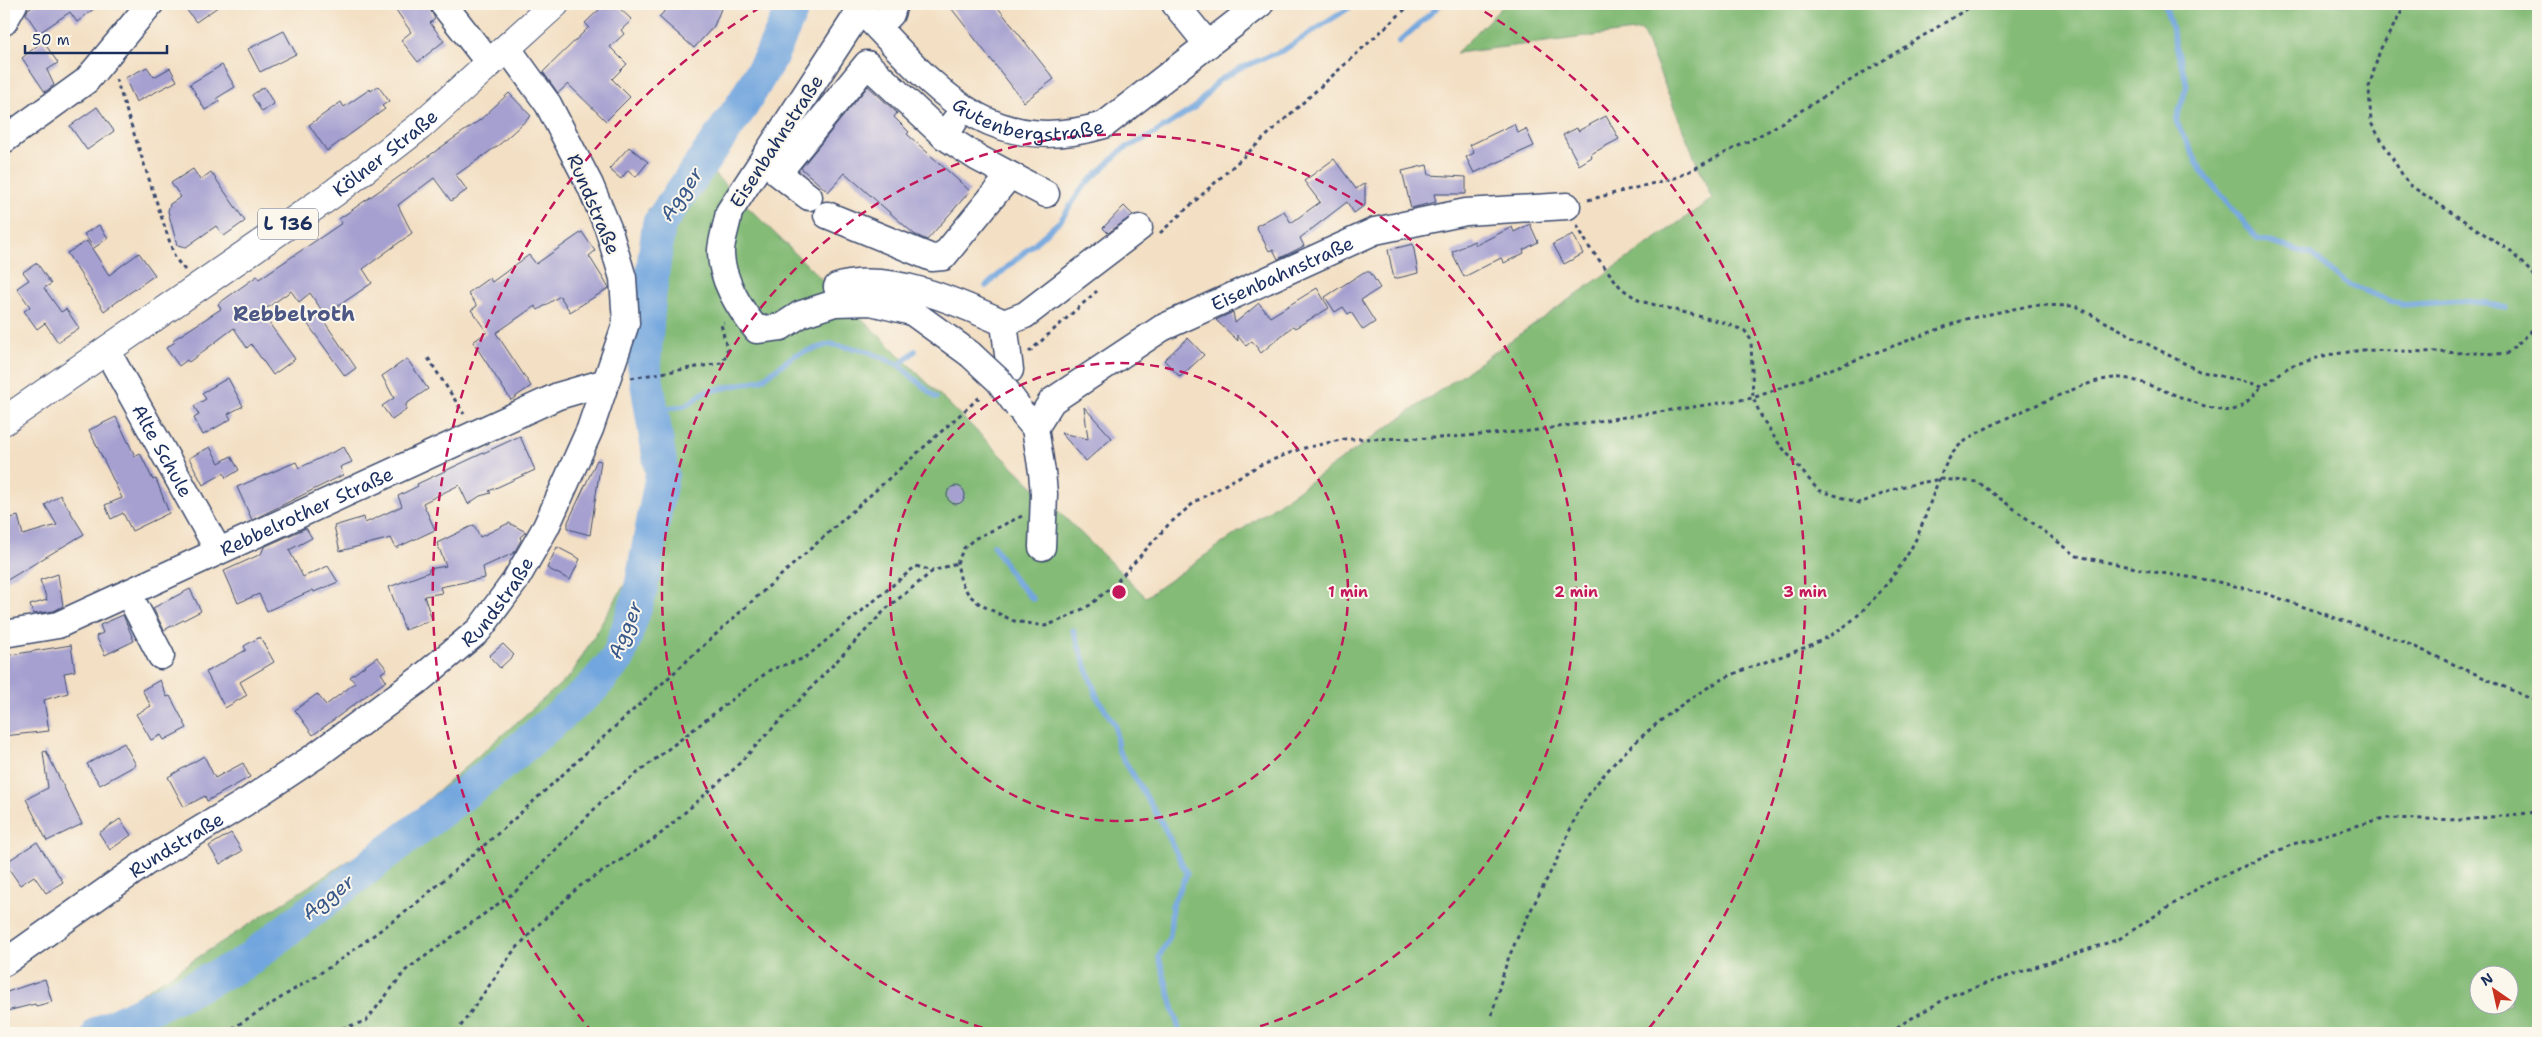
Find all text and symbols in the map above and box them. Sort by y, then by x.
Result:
scale bar [25,22,168,54]
text: 50 m [32,30,70,50]
street label: Eisenbahnstraße [724,70,829,213]
street label: Gutenbergstraße [947,92,1106,147]
street label: Kölner Straße [328,104,443,203]
street label: Rundstraße [561,150,626,258]
water label: Agger [654,162,709,226]
road number: L 136 [258,208,318,240]
street label: Eisenbahnstraße [1207,230,1358,317]
district label: Rebbelroth [233,300,355,328]
street label: Alte Schule [126,400,198,502]
street label: Rebbelrother Straße [216,461,397,562]
street label: Rundstraße [456,552,539,653]
text: 1 min [1328,582,1368,602]
text: 2 min [1554,582,1598,602]
text: 3 min [1783,582,1827,602]
centre of rings [1110,583,1128,601]
water label: Agger [602,597,648,662]
street label: Rundstraße [124,806,228,884]
water label: Agger [297,868,360,926]
north arrow [2470,964,2520,1014]
text: N [2477,969,2496,990]

